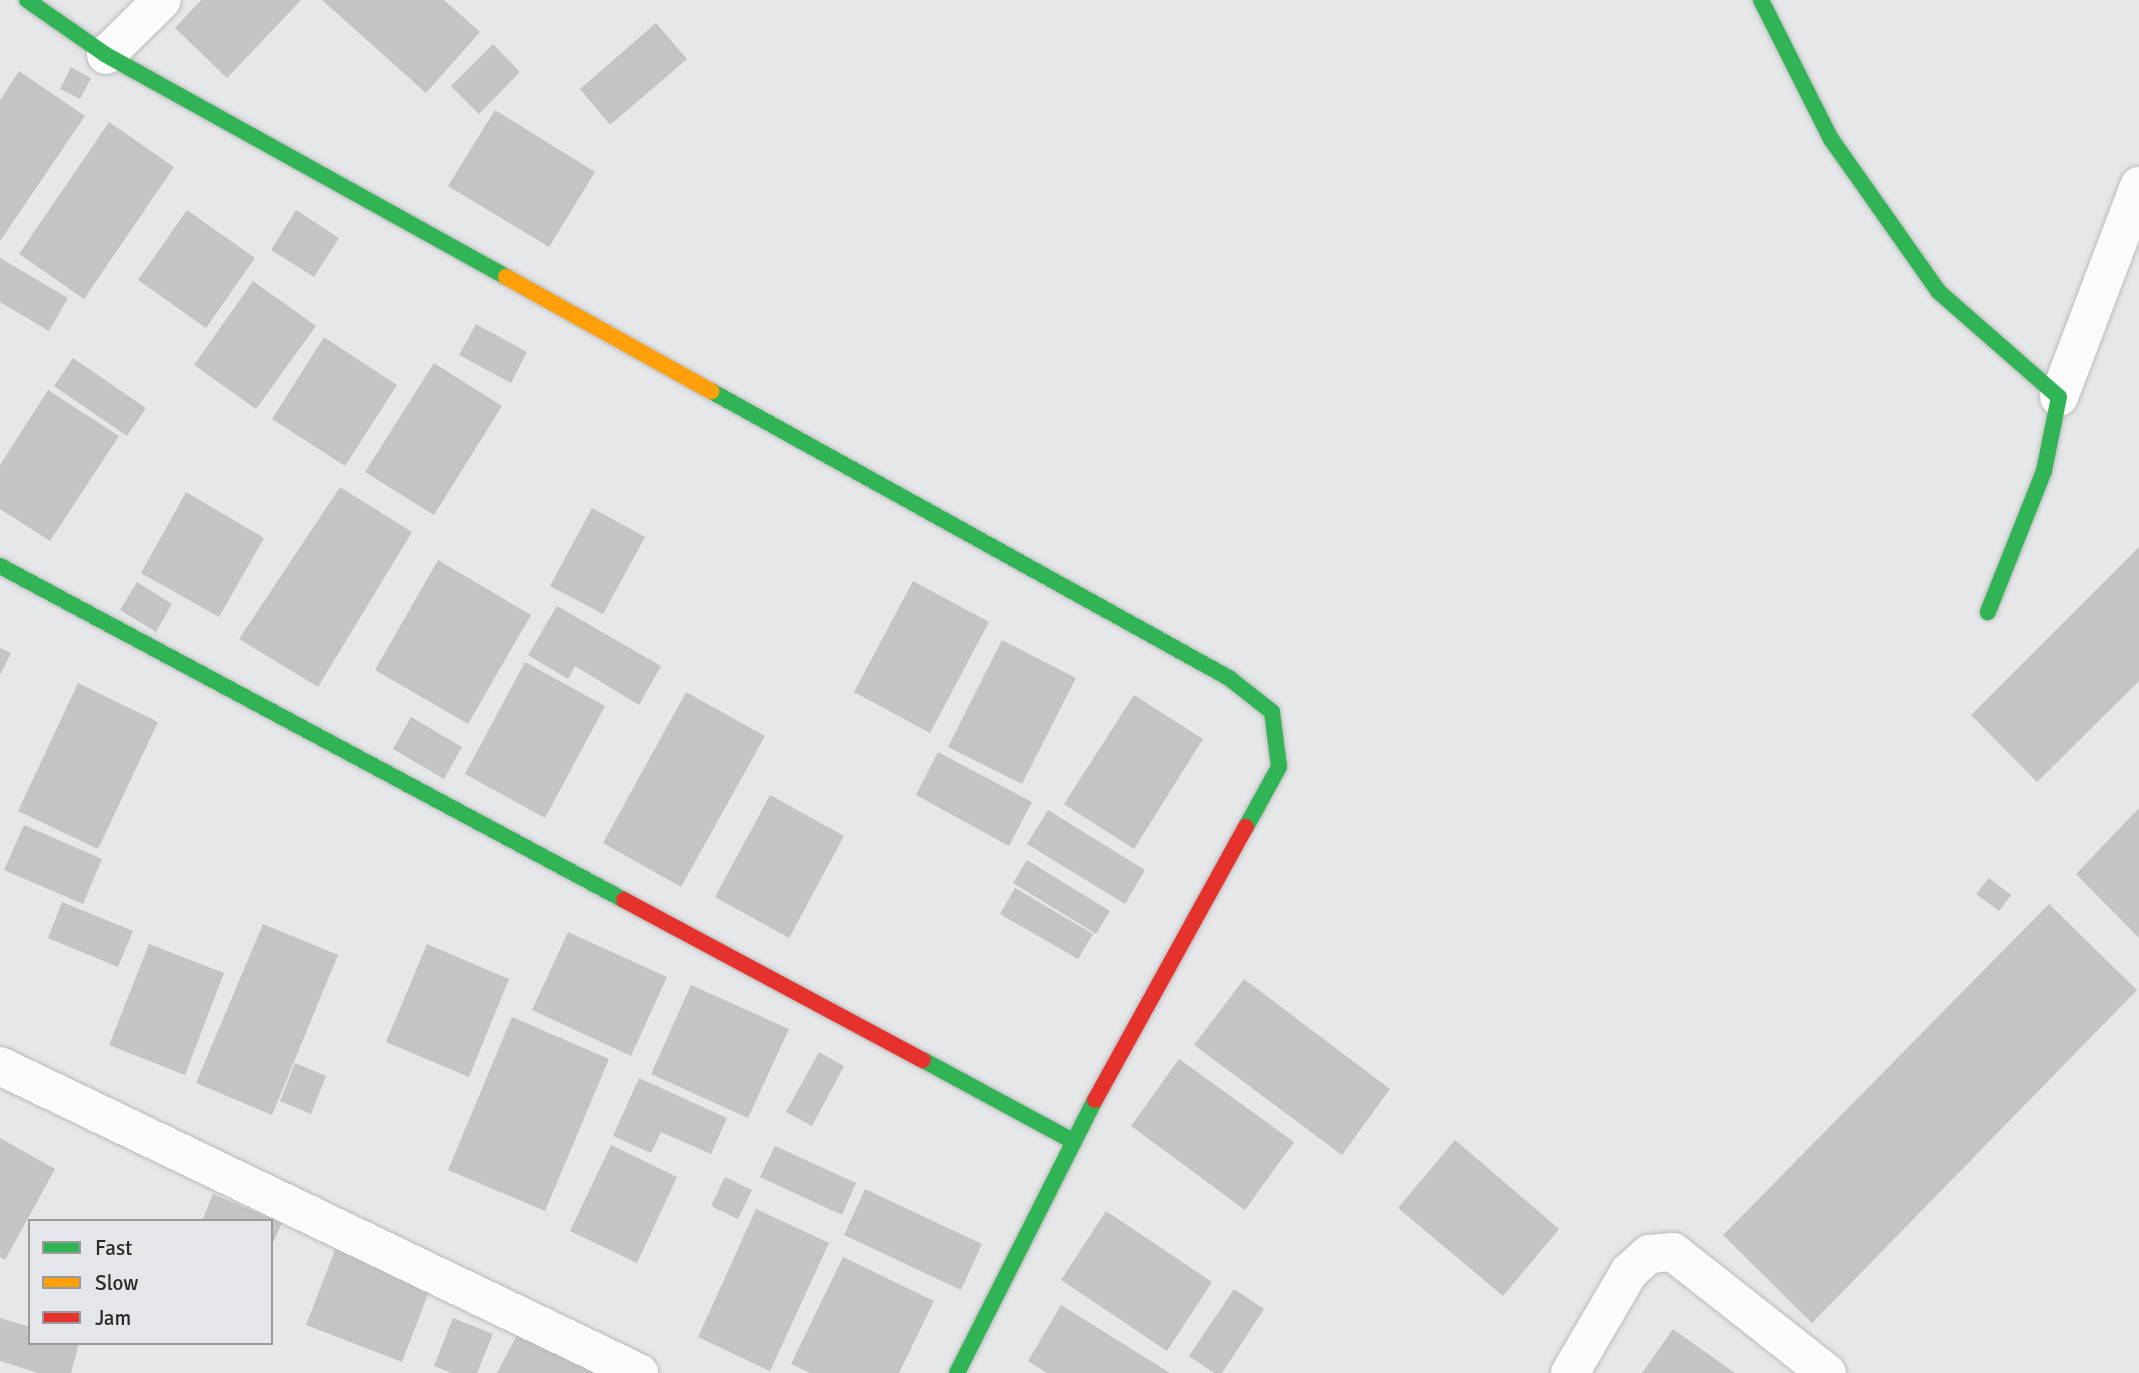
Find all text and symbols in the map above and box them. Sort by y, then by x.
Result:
legend [28,1219,273,1345]
text: Fast [95,1235,132,1261]
text: Slow [95,1270,139,1296]
text: Jam [95,1305,131,1331]

